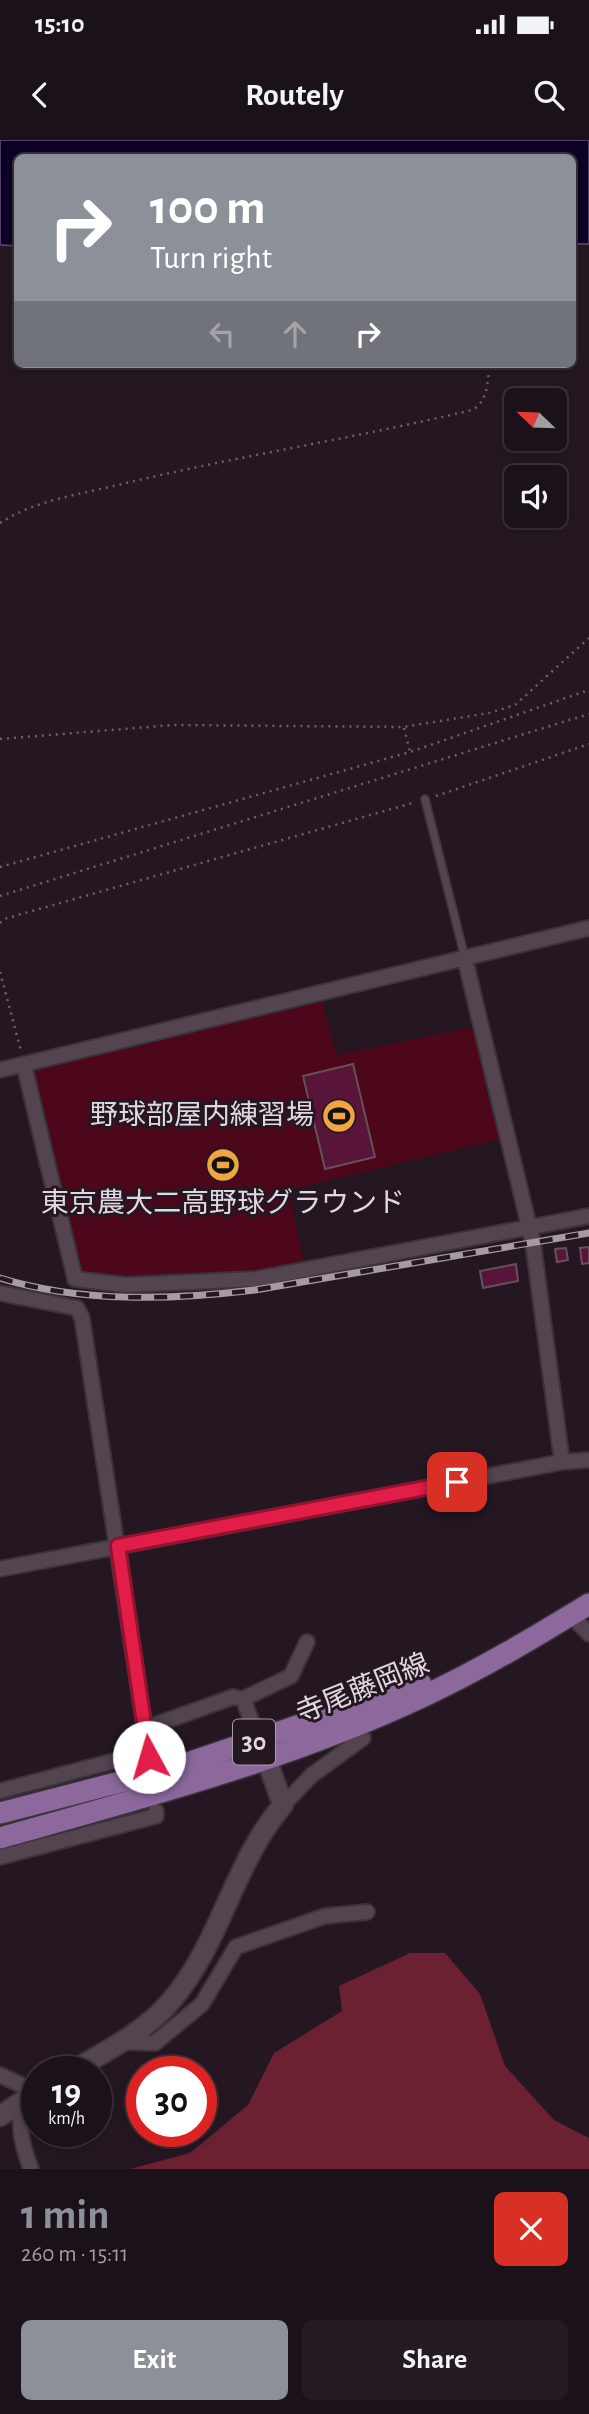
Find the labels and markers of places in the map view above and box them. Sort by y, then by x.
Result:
sports icon: 野球部屋内練習場 [320,1097,358,1135]
place label: 野球部屋内練習場 [90,1100,314,1130]
sports icon: 東京農大二高野球グラウンド [204,1146,242,1184]
place label: 東京農大二高野球グラウンド [41,1188,405,1218]
pin [427,1452,487,1512]

